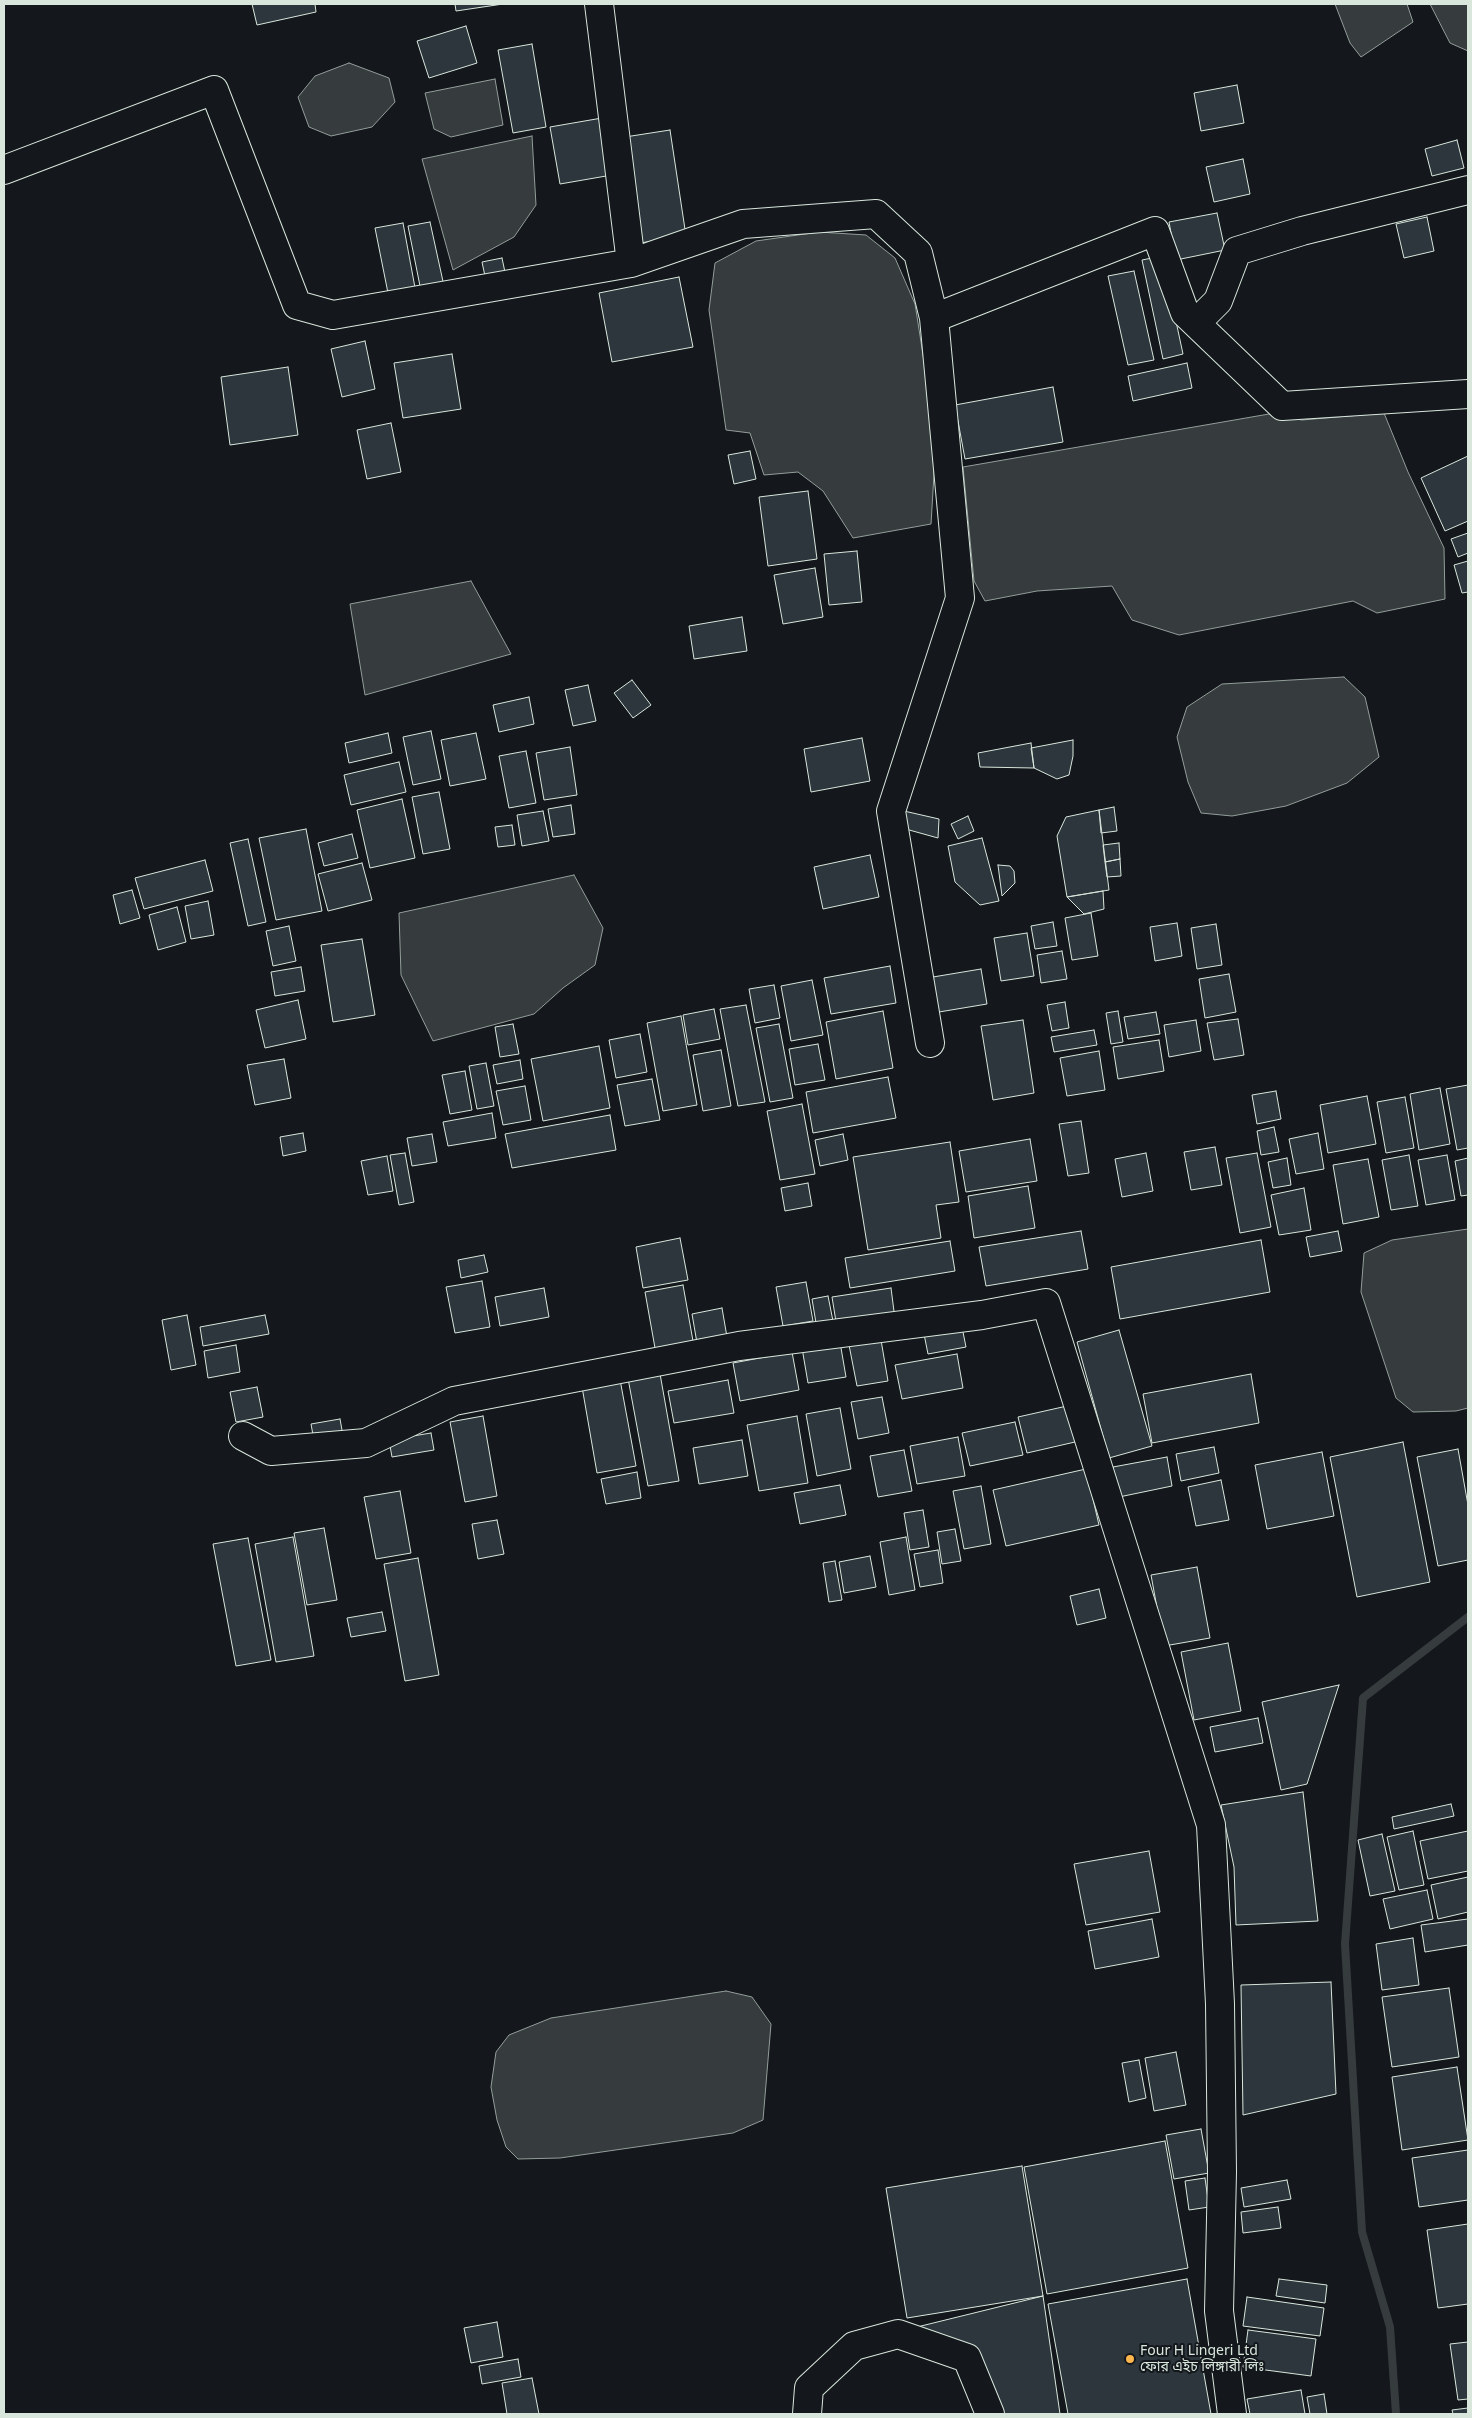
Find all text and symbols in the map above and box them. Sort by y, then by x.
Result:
place label: Four H Lingeri Ltd ফোর এইচ লিঙ্গারী লিঃ [1140,2343,1264,2376]
marker: Four H Lingeri Ltd ফোর এইচ লিঙ্গারী লিঃ [1124,2353,1136,2365]

